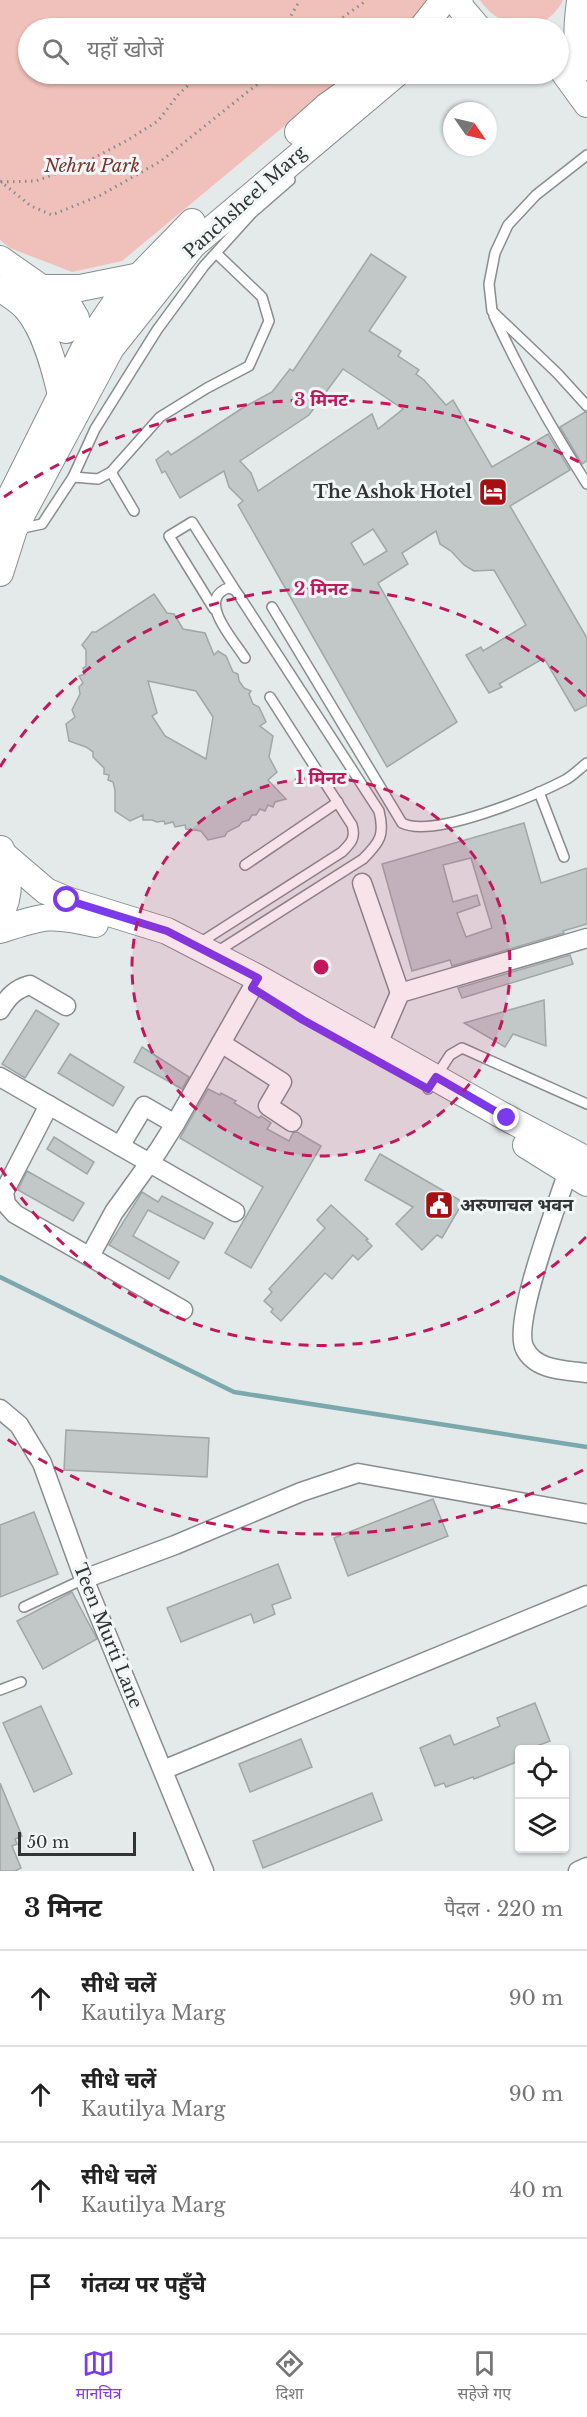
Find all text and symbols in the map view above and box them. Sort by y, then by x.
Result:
search box [18,18,569,84]
icon: search [39,35,72,68]
text: यहाँ खोजें [87,36,163,63]
north arrow [443,102,497,156]
street label: Panchsheel Marg [179,141,311,263]
park label: Nehru Park [43,155,140,177]
text: 3 मिनट [294,389,348,411]
hotel icon: The Ashok Hotel [477,476,509,508]
place label: The Ashok Hotel [313,481,473,503]
text: 2 मिनट [294,578,348,600]
text: 1 मिनट [296,767,347,789]
route start [53,886,79,912]
centre of rings [311,957,331,977]
route end [493,1104,519,1130]
public building icon: अरुणाचल भवन [423,1189,455,1221]
place label: अरुणाचल भवन [460,1194,574,1216]
street label: Teen Murti Lane [69,1560,147,1712]
map controls [515,1745,569,1853]
button: locate [515,1745,569,1799]
button: layers [515,1799,569,1853]
scale bar [18,1829,136,1856]
text: 50 m [27,1832,69,1852]
text: 3 मिनट [24,1892,102,1924]
text: पैदल · 220 m [444,1897,563,1921]
text: सीधे चलें [81,1971,156,1998]
icon: ahead [24,1982,57,2015]
text: 90 m [509,1986,563,2010]
text: Kautilya Marg [81,2001,225,2025]
text: सीधे चलें [81,2067,156,2094]
icon: ahead [24,2078,57,2111]
text: 90 m [509,2082,563,2106]
text: Kautilya Marg [81,2097,225,2121]
text: सीधे चलें [81,2163,156,2190]
icon: ahead [24,2174,57,2207]
text: 40 m [510,2178,563,2202]
text: Kautilya Marg [81,2193,225,2217]
icon: arrive [24,2270,57,2303]
text: गंतव्य पर पहुँचे [81,2271,206,2298]
tab: मानचित्र [76,2347,122,2406]
tab: दिशा [273,2347,306,2406]
tab: सहेजे गए [458,2347,511,2406]

